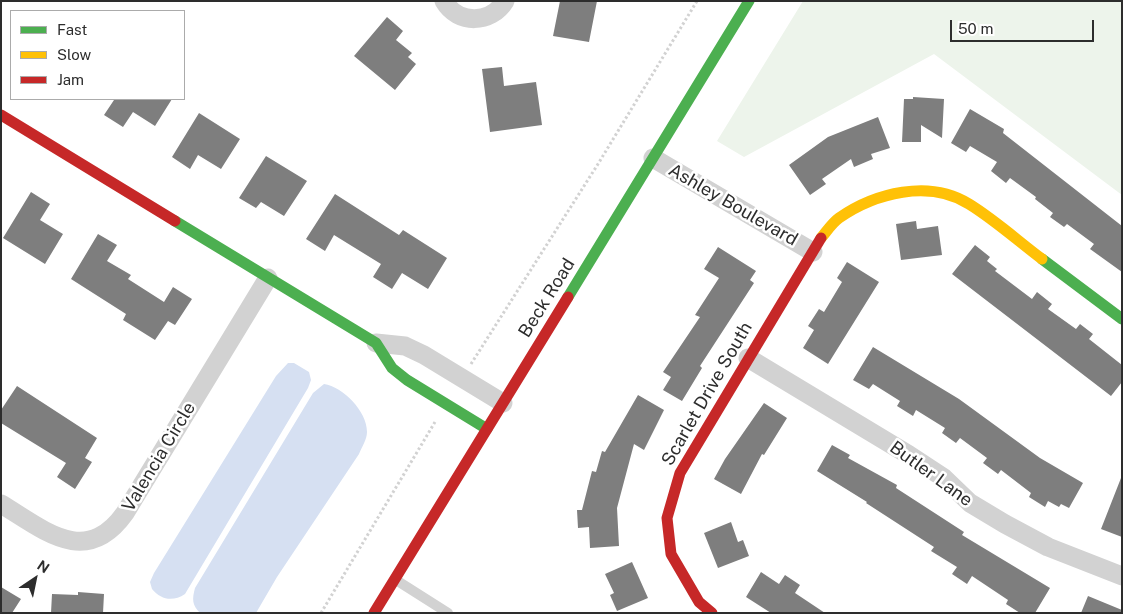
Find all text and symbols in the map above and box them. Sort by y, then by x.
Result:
legend [10,10,185,100]
scale bar [953,10,1097,42]
text: 50 m [958,20,993,37]
text: Fast [57,21,87,38]
text: Slow [57,46,91,63]
text: Jam [57,71,84,88]
street label: Ashley Boulevard [665,159,801,251]
street label: Beck Road [514,254,580,342]
street label: Scarlet Drive South [657,318,757,470]
street label: Valencia Circle [118,398,200,516]
street label: Butler Lane [886,437,976,511]
north arrow [10,554,60,604]
text: N [34,557,52,576]

